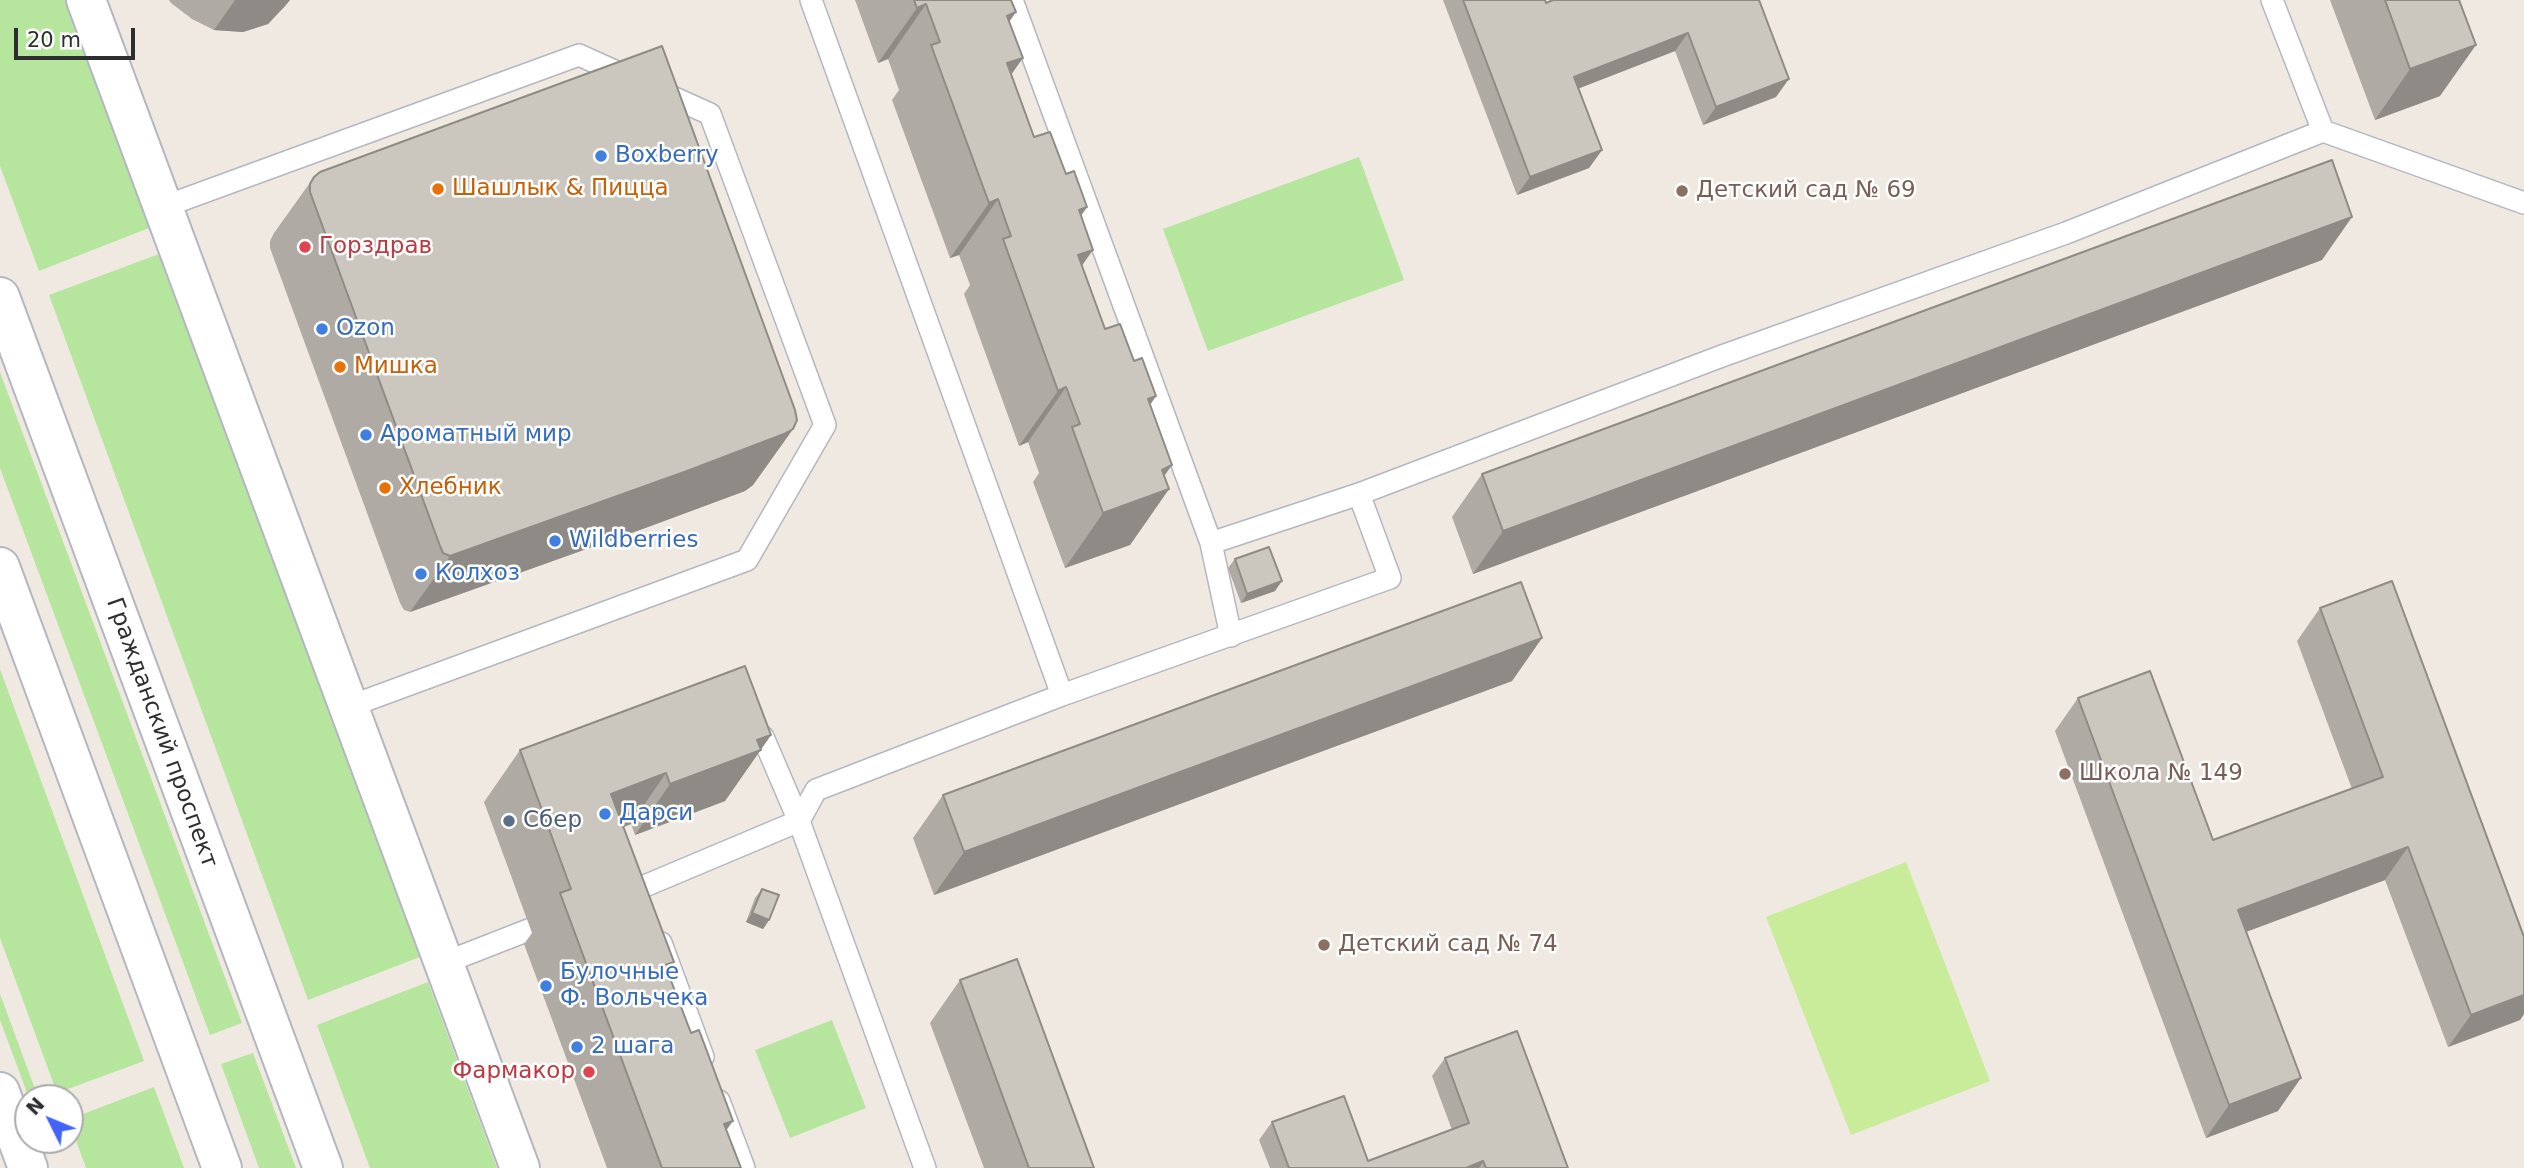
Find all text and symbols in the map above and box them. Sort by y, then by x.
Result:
scale bar [18,14,138,58]
text: 20 m [27,28,81,52]
place label: Boxberry [615,142,719,170]
marker: Boxberry [593,148,609,164]
place label: Шашлык & Пицца [452,175,669,203]
place label: Детский сад № 69 [1696,177,1916,205]
marker: Шашлык & Пицца [430,181,446,197]
marker: Детский сад № 69 [1674,183,1690,199]
place label: Горздрав [319,233,432,261]
marker: Горздрав [297,239,313,255]
place label: Ozon [336,315,395,343]
marker: Ozon [314,321,330,337]
place label: Мишка [354,353,438,381]
marker: Мишка [332,359,348,375]
place label: Ароматный мир [380,421,572,449]
marker: Ароматный мир [358,427,374,443]
place label: Хлебник [399,474,502,502]
marker: Хлебник [377,480,393,496]
place label: Wildberries [569,527,698,555]
marker: Wildberries [547,533,563,549]
place label: Колхоз [435,560,520,588]
marker: Колхоз [413,566,429,582]
street label: Гражданский проспект [99,594,223,872]
place label: Школа № 149 [2079,760,2243,788]
marker: Школа № 149 [2057,766,2073,782]
place label: Дарси [619,800,693,828]
marker: Дарси [597,806,613,822]
place label: Сбер [523,807,582,835]
marker: Сбер [501,813,517,829]
place label: Детский сад № 74 [1338,931,1558,959]
marker: Детский сад № 74 [1316,937,1332,953]
place label: Булочные Ф. Вольчека [560,959,708,1013]
marker: Булочные Ф. Вольчека [538,978,554,994]
place label: 2 шага [591,1033,674,1061]
marker: 2 шага [569,1039,585,1055]
place label: Фармакор [452,1058,575,1086]
marker: Фармакор [581,1064,597,1080]
north arrow [14,1084,84,1154]
text: N [22,1093,49,1119]

